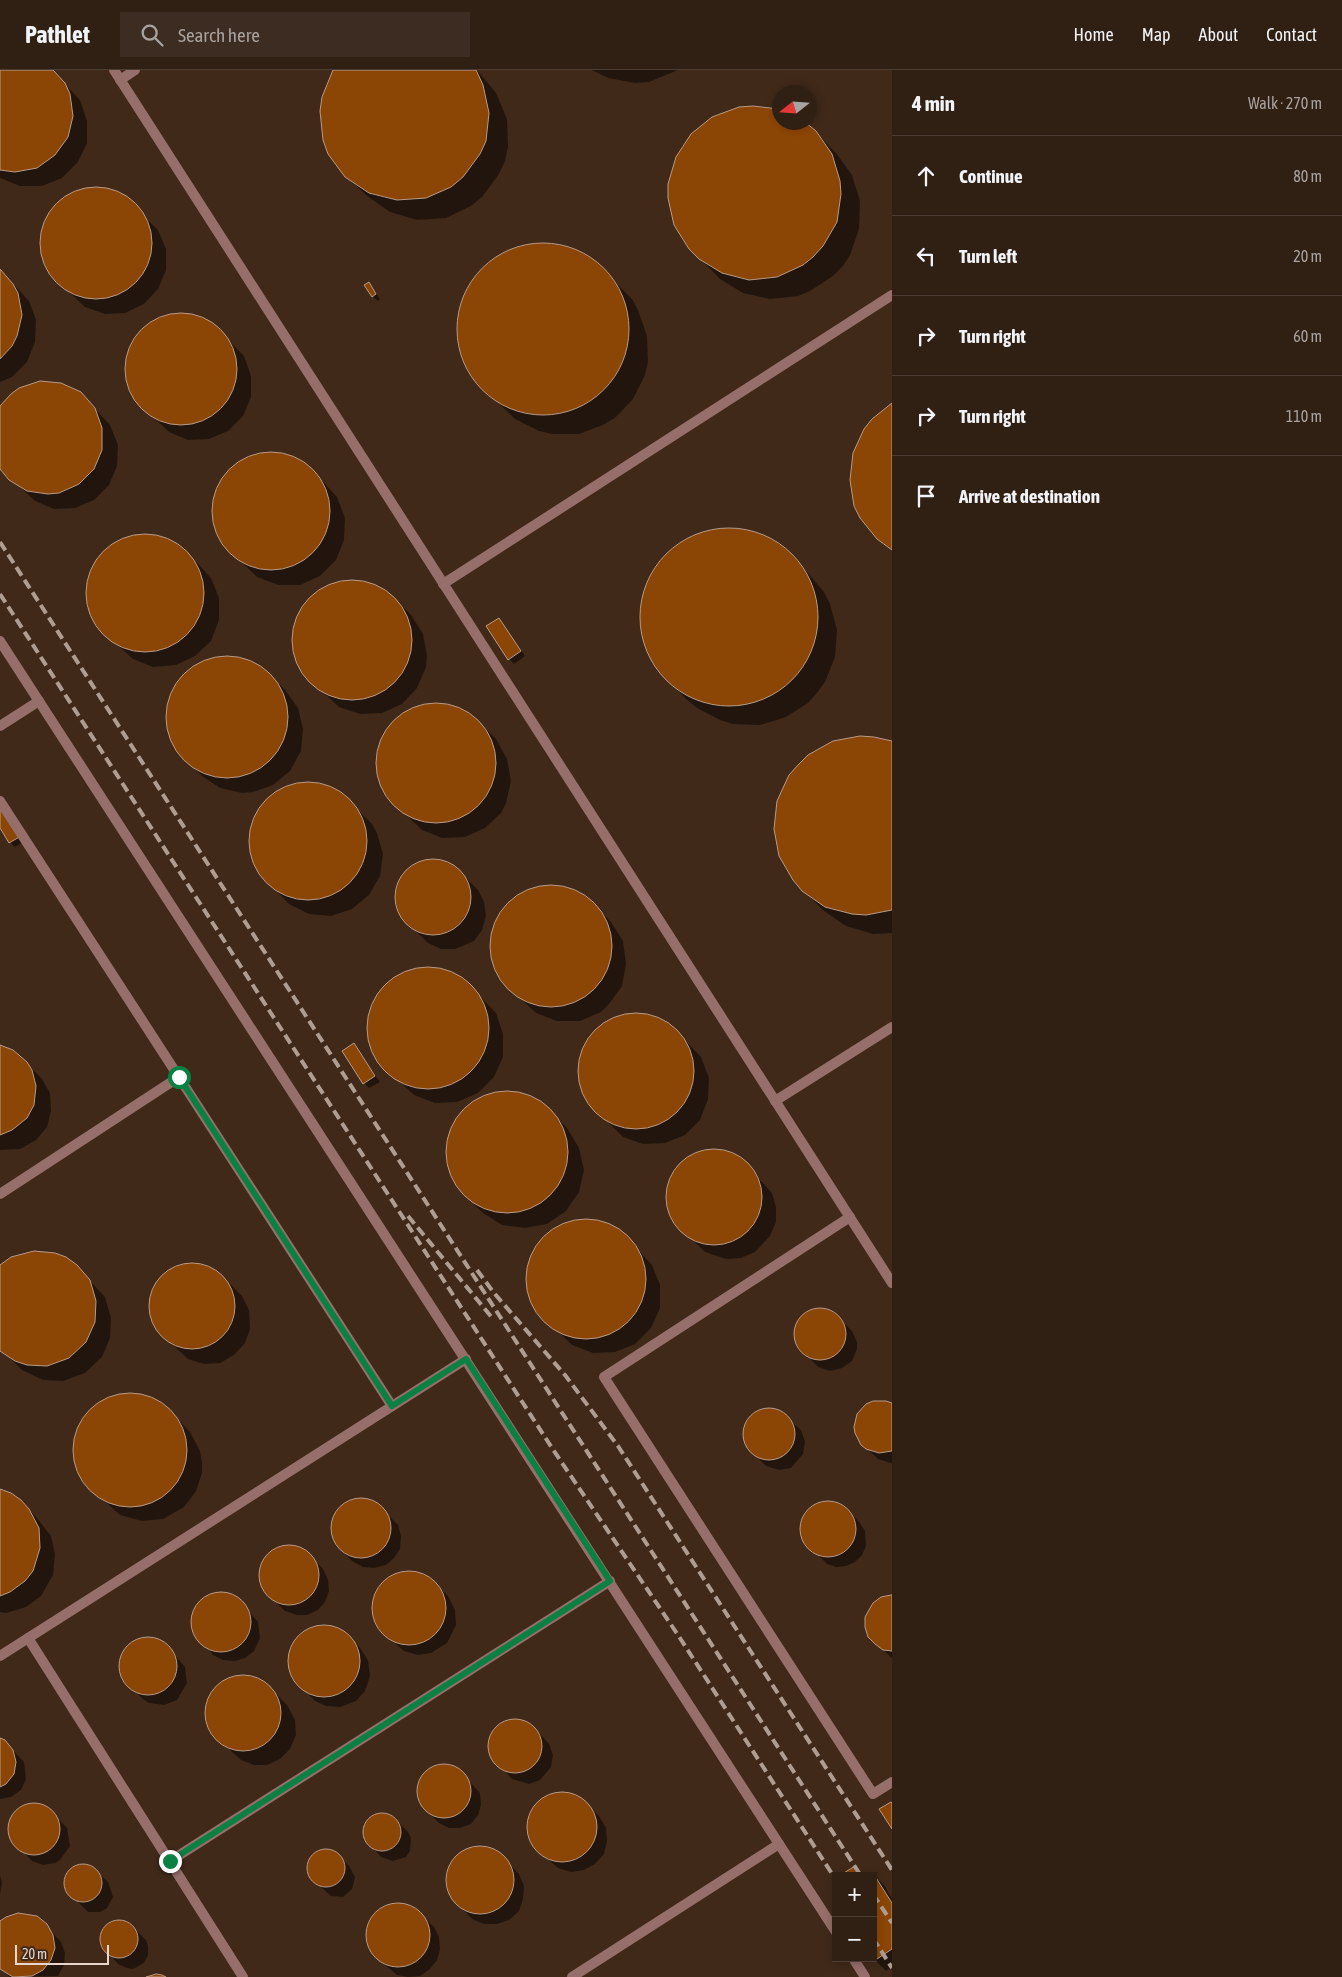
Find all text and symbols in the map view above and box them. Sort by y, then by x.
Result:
search box [120,12,470,57]
text: Pathlet [25,21,90,48]
icon: search [138,21,166,49]
text: Search here [178,24,260,46]
text: Home [1074,24,1114,45]
text: Map [1142,24,1171,45]
text: About [1199,24,1238,45]
text: Contact [1266,24,1317,45]
north arrow [772,85,817,130]
text: 4 min [912,91,955,115]
text: Walk · 270 m [1248,94,1322,112]
icon: ahead [912,162,940,190]
text: Continue [959,165,1023,187]
text: 80 m [1293,167,1322,185]
icon: left [912,242,940,270]
text: Turn left [959,245,1017,267]
text: 20 m [1293,247,1322,265]
icon: right [912,322,940,350]
text: Turn right [959,325,1026,347]
text: 60 m [1293,327,1322,345]
icon: right [912,402,940,430]
text: Turn right [959,405,1026,427]
text: 110 m [1286,407,1322,425]
icon: arrive [912,482,940,510]
text: Arrive at destination [959,485,1100,507]
route start [168,1066,191,1089]
route end [159,1850,182,1873]
map controls [832,1872,877,1962]
button: + [832,1872,877,1917]
button: − [832,1917,877,1962]
scale bar [15,1942,109,1965]
text: 20 m [22,1946,47,1962]

